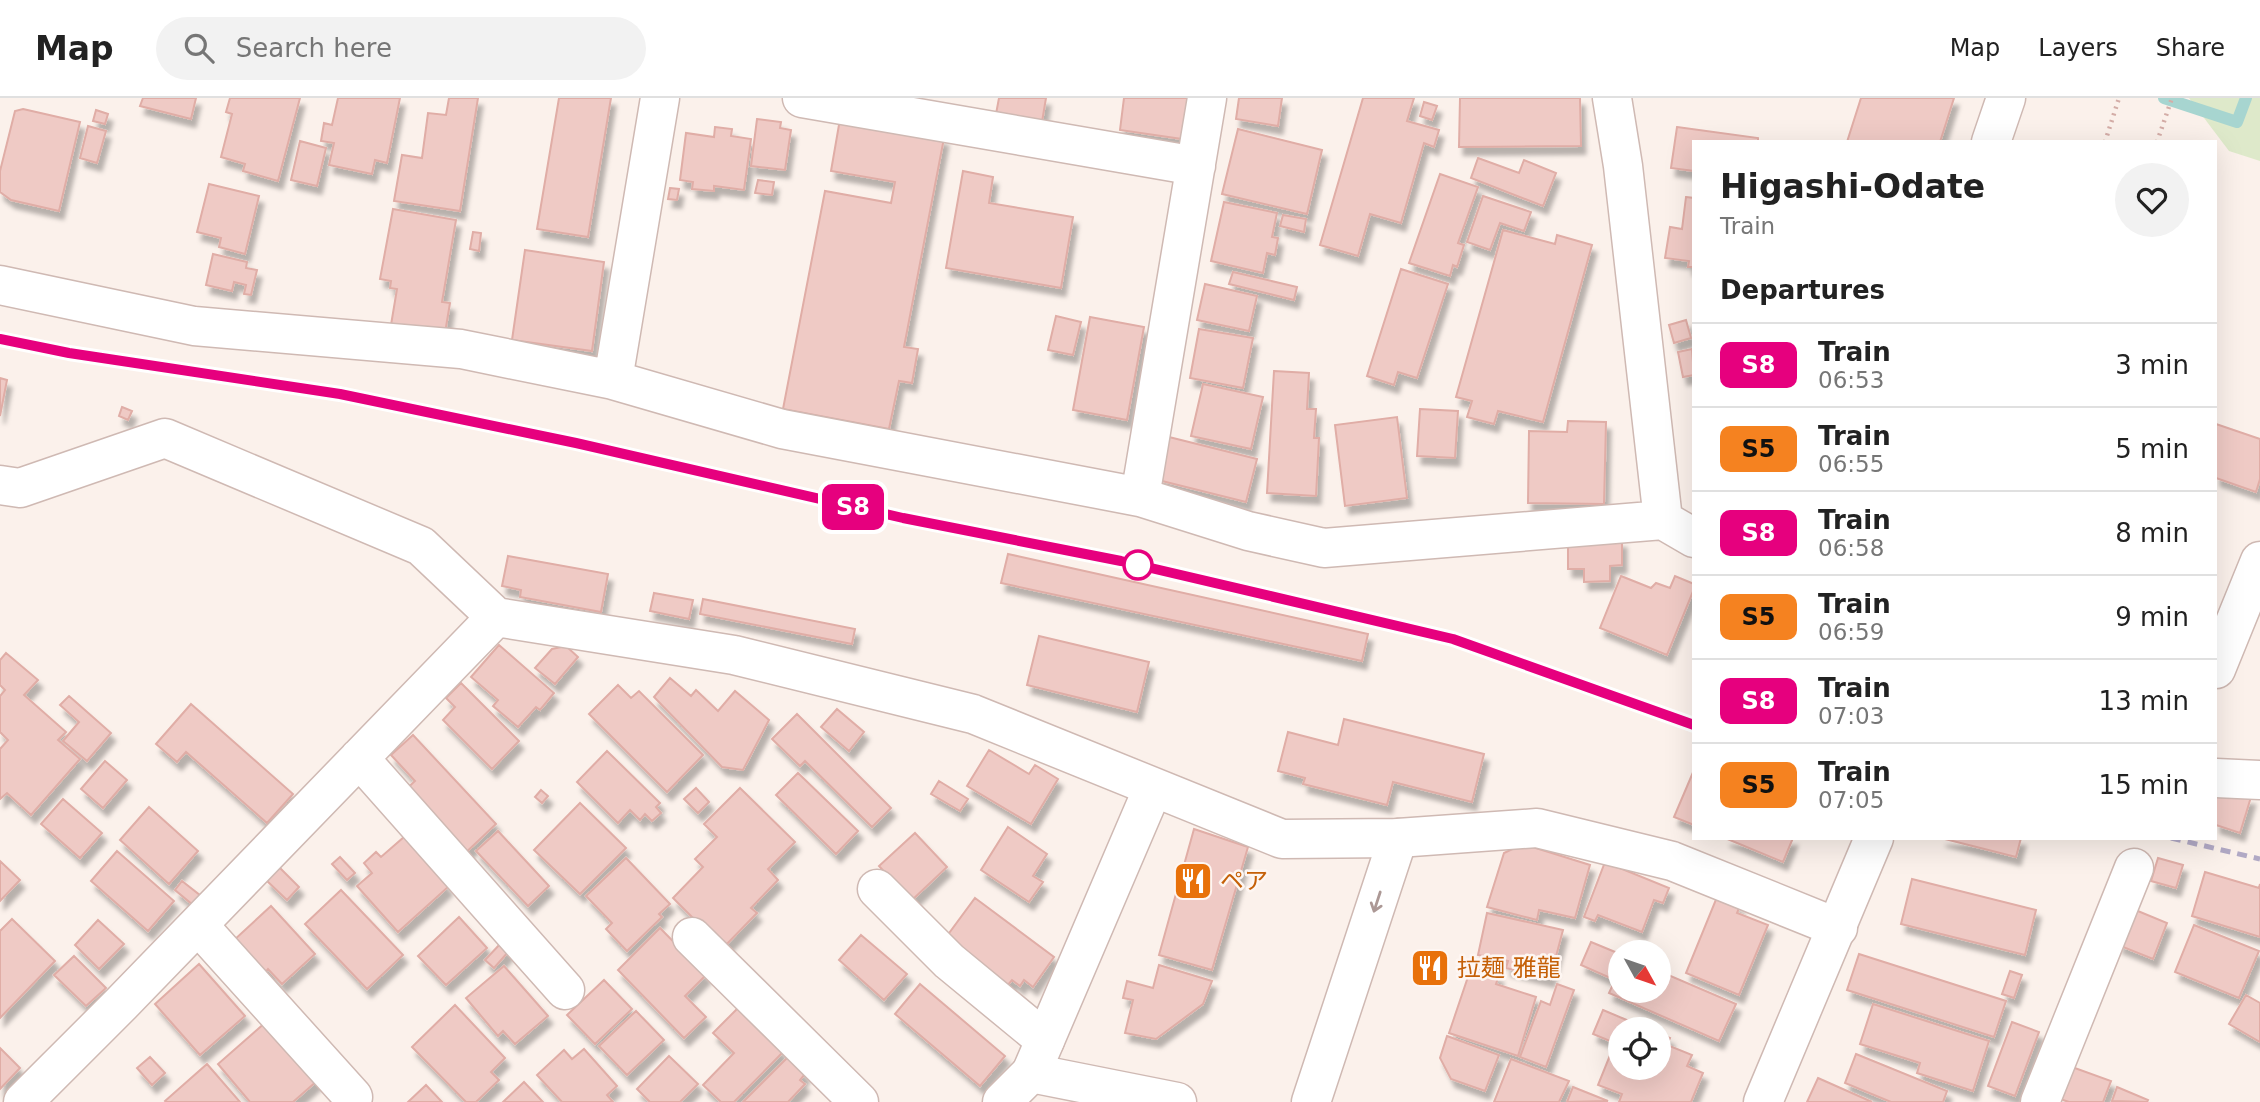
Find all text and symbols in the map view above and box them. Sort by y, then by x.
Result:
search box [156,17,646,80]
text: Map [35,29,114,68]
icon: search [180,29,218,67]
text: Search here [236,33,392,63]
text: Map [1950,34,2000,62]
text: Layers [2038,34,2118,62]
text: Share [2156,34,2225,62]
button: heart [2115,163,2189,237]
text: Higashi-Odate [1720,167,1985,206]
text: Train [1720,213,1775,239]
text: Departures [1720,275,1885,305]
text: Train [1818,337,1891,367]
text: 3 min [2115,350,2189,380]
text: S8 [1742,351,1775,379]
text: 06:53 [1818,367,1884,393]
text: Train [1818,421,1891,451]
text: 5 min [2115,434,2189,464]
text: S5 [1742,435,1775,463]
text: 06:55 [1818,451,1884,477]
line badge: S8 [822,484,884,530]
text: S8 [836,493,870,521]
text: Train [1818,505,1891,535]
text: 8 min [2115,518,2189,548]
text: S8 [1742,519,1775,547]
text: 06:58 [1818,535,1884,561]
unlabelled marker [1123,550,1153,580]
text: Train [1818,589,1891,619]
text: 9 min [2115,602,2189,632]
text: S5 [1742,603,1775,631]
text: 06:59 [1818,619,1884,645]
text: Train [1818,673,1891,703]
text: 13 min [2099,686,2189,716]
text: S8 [1742,687,1775,715]
text: 07:03 [1818,703,1884,729]
text: Train [1818,757,1891,787]
text: 15 min [2099,770,2189,800]
text: S5 [1742,771,1775,799]
text: 07:05 [1818,787,1884,813]
restaurant icon: ペア [1172,860,1214,902]
place label: ペア [1220,867,1268,895]
one-way arrow [1370,891,1382,913]
north arrow [1608,940,1671,1003]
map controls [1608,940,1671,1080]
restaurant icon: 拉麺 雅龍 [1409,947,1451,989]
place label: 拉麺 雅龍 [1457,954,1561,982]
button: locate [1608,1017,1671,1080]

